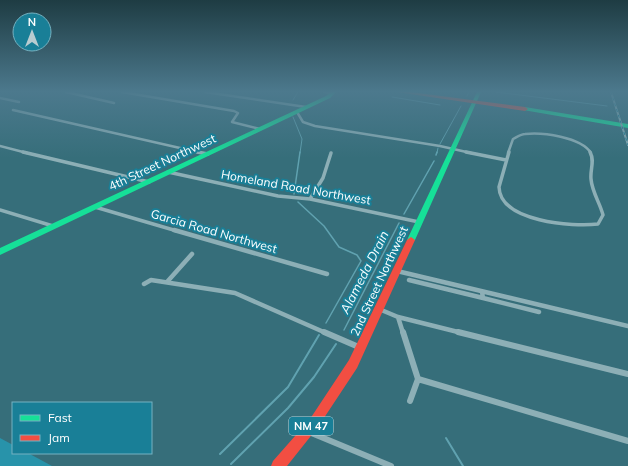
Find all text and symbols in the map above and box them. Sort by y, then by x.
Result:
north arrow [12,12,52,52]
text: N [28,15,36,29]
street label: 4th Street Northwest [106,131,218,193]
street label: Homeland Road Northwest [220,166,372,208]
street label: Garcia Road Northwest [149,206,279,256]
street label: 2nd Street Northwest [347,224,411,338]
water label: Alameda Drain [336,228,392,317]
legend [12,402,152,454]
text: Fast [48,410,72,425]
road number: NM 47 [289,417,333,435]
text: Jam [48,430,70,445]

